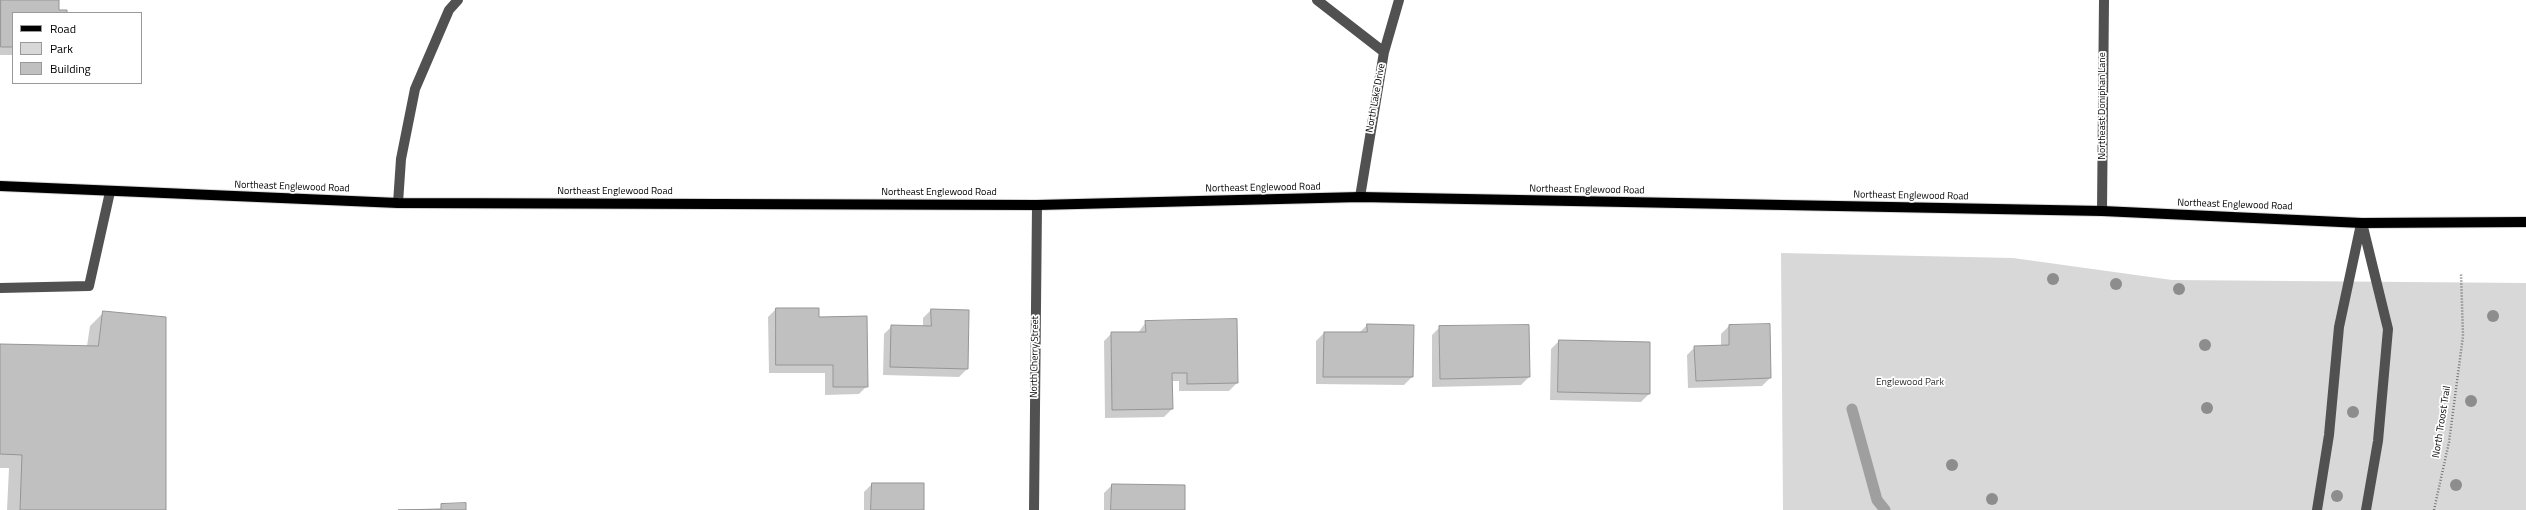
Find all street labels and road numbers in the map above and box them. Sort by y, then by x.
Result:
street label: Northeast Doniphan Lane [2097,52,2109,160]
street label: North Lake Drive [1364,62,1388,134]
street label: Northeast Englewood Road [234,179,350,195]
street label: Northeast Englewood Road [1205,181,1321,195]
street label: Northeast Englewood Road [1529,183,1645,197]
street label: Northeast Englewood Road [557,186,673,198]
street label: Northeast Englewood Road [881,187,997,199]
street label: Northeast Englewood Road [1853,189,1969,203]
street label: Northeast Englewood Road [2177,197,2293,213]
street label: North Cherry Street [1028,316,1042,398]
street label: North Troost Trail [2430,385,2454,459]

